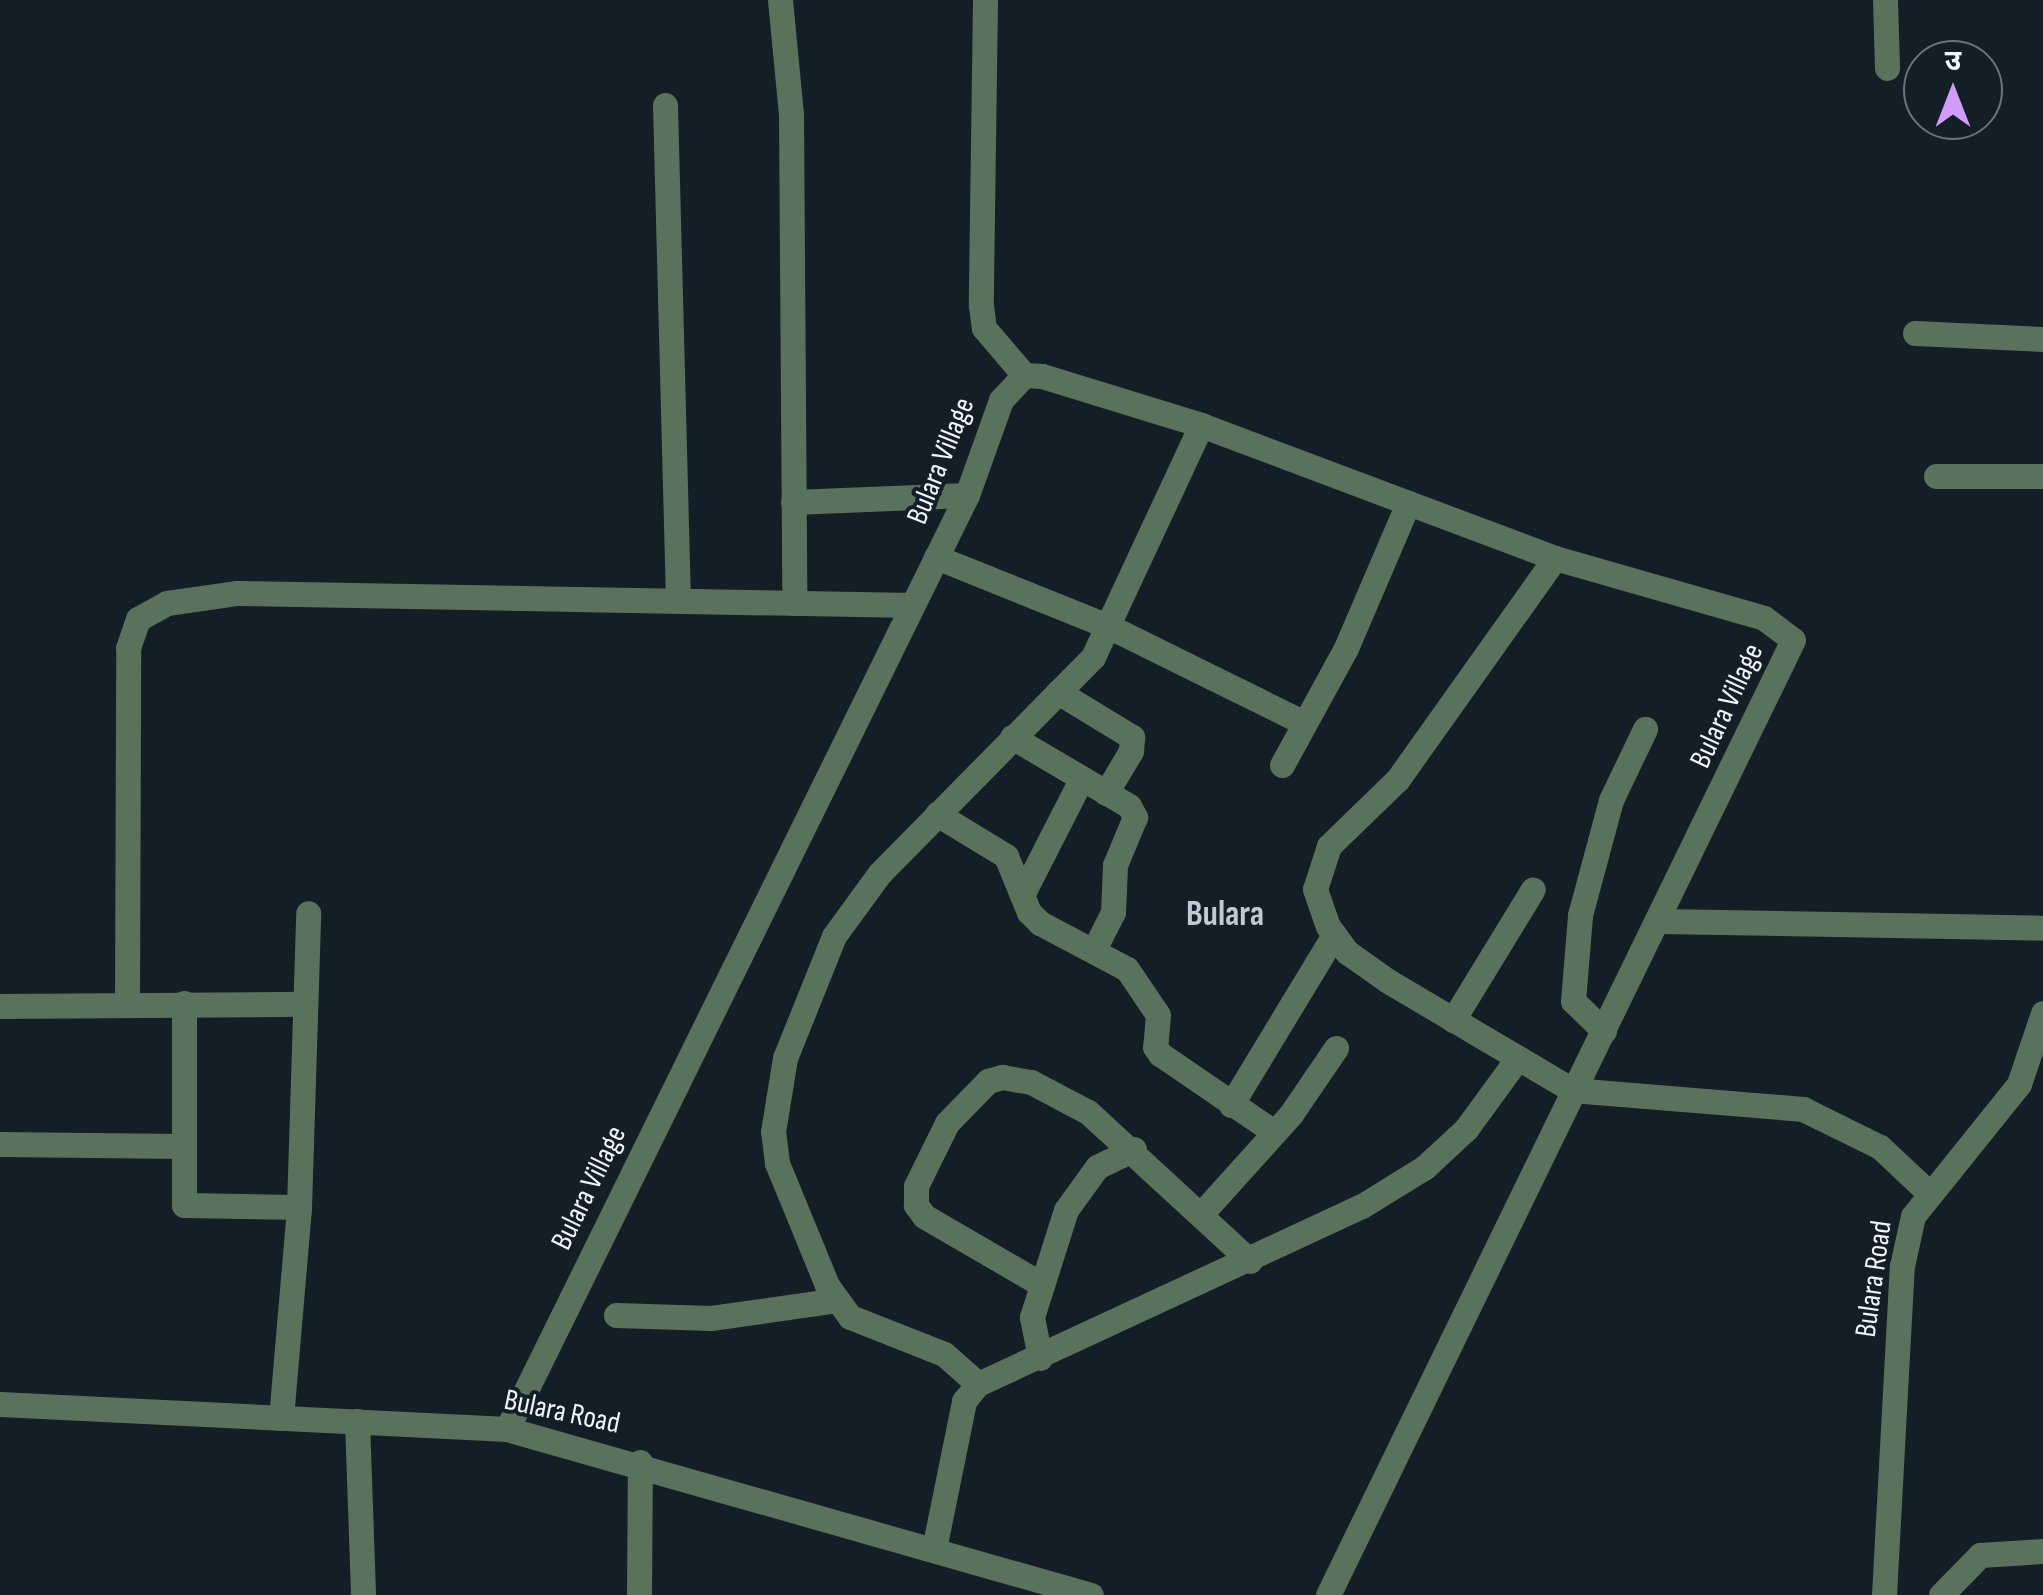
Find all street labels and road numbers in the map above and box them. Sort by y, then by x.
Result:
street label: Bulara Village [899,393,983,529]
street label: Bulara Village [1683,638,1771,774]
street label: Bulara Village [544,1120,634,1256]
street label: Bulara Road [1848,1218,1900,1340]
street label: Bulara Road [501,1382,623,1442]

